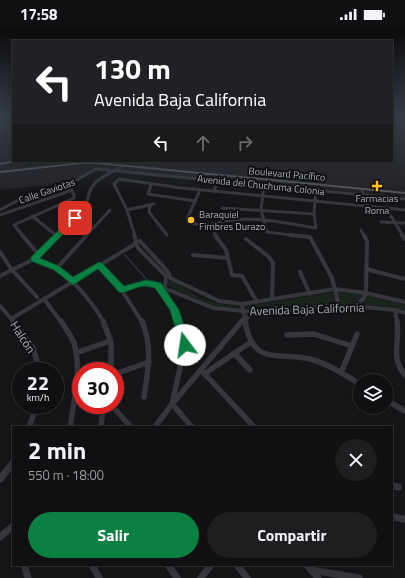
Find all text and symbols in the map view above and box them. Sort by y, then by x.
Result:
text: 17:58 [20,3,57,26]
text: 130 m [94,47,171,90]
icon: left [28,56,80,108]
text: Avenida Baja California [94,86,266,113]
icon: left [150,132,172,154]
icon: ahead [192,132,214,154]
icon: right [234,132,256,154]
street label: Boulevard Pacífico [248,163,326,185]
street label: Avenida del Chuchuma Colonia [197,171,325,199]
street label: Calle Gaviotas [17,174,78,208]
marker: Farmacias Roma [372,181,382,191]
place label: Farmacias Roma [356,191,399,218]
pin [58,201,92,235]
icon: arrive [64,207,86,229]
place label: Baraquiel Fimbres Durazo [199,207,265,234]
marker: Baraquiel Fimbres Durazo [186,215,196,225]
street label: Avenida Baja California [249,298,365,320]
street label: Halcón [6,317,40,357]
position arrow [164,324,206,366]
speed limit sign: 30 [72,362,124,414]
text: 22 [27,367,49,398]
map controls [353,374,393,414]
button: layers [353,374,393,414]
text: km/h [27,390,49,405]
text: 2 min [28,432,86,468]
button: close [335,439,377,481]
text: 550 m · 18:00 [28,465,104,485]
button: Salir [28,512,199,558]
button: Compartir [207,512,377,558]

